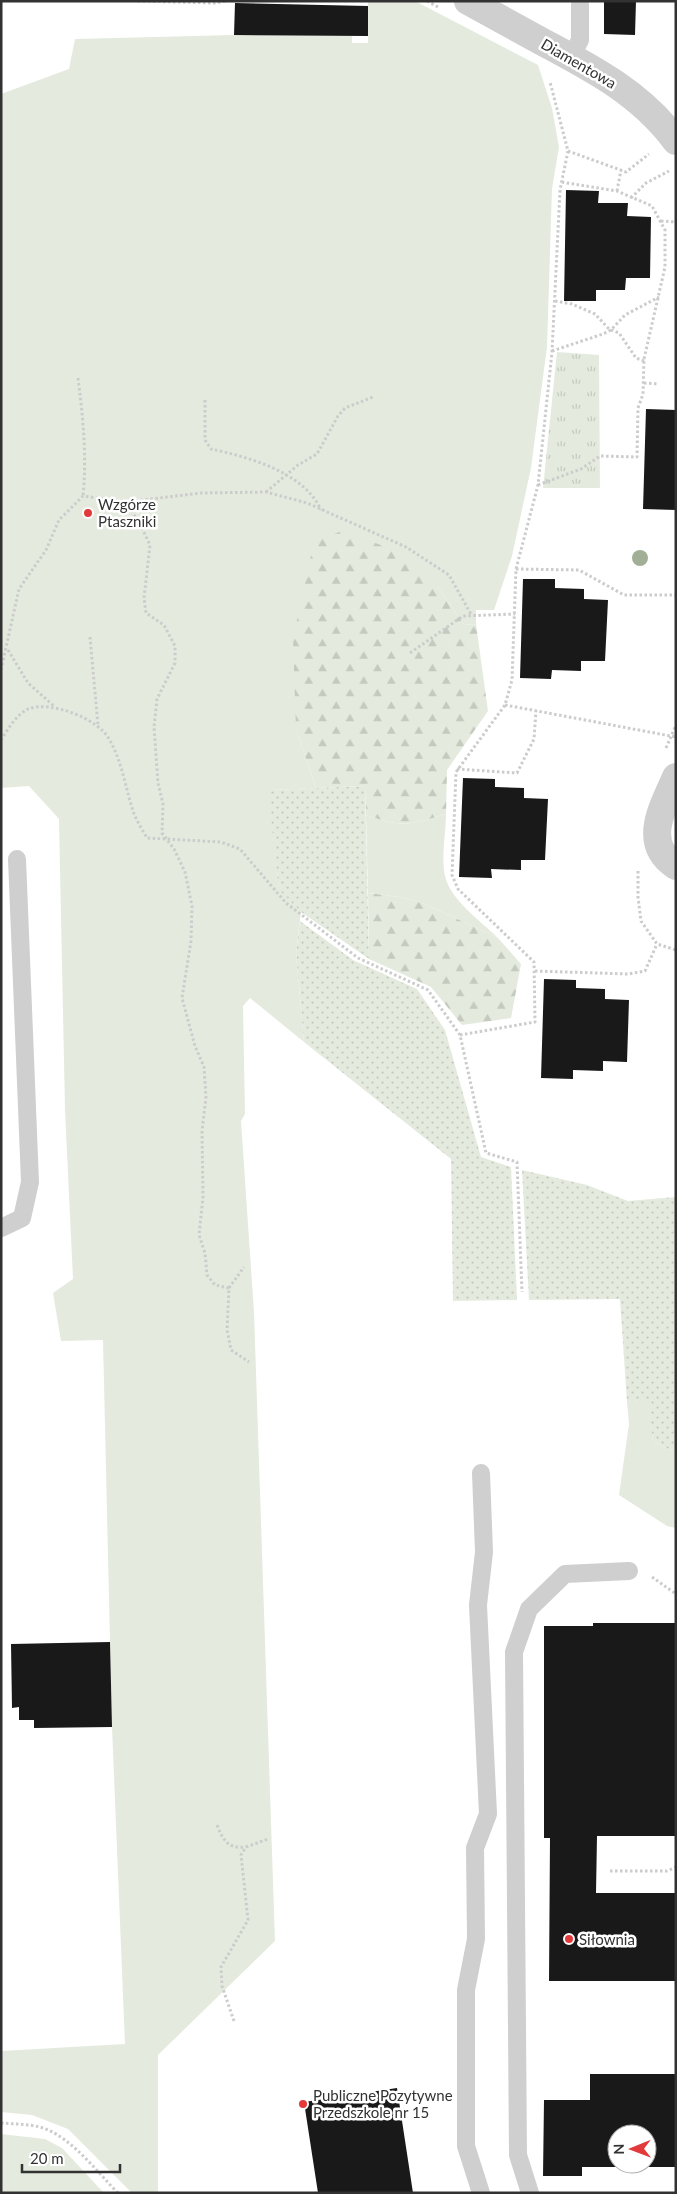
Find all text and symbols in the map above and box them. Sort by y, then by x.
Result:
street label: Diamentowa [538,34,620,92]
place label: Wzgórze Ptaszniki [98,495,156,530]
marker: Wzgórze Ptaszniki [82,507,94,519]
place label: Siłownia [579,1930,635,1948]
marker: Siłownia [563,1933,575,1945]
place label: Publiczne Pozytywne Przedszkole nr 15 [313,2086,453,2121]
marker: Publiczne Pozytywne Przedszkole nr 15 [297,2098,309,2110]
north arrow [607,2124,657,2174]
scale bar [22,2142,120,2174]
text: N [610,2144,627,2155]
text: 20 m [30,2149,64,2167]

